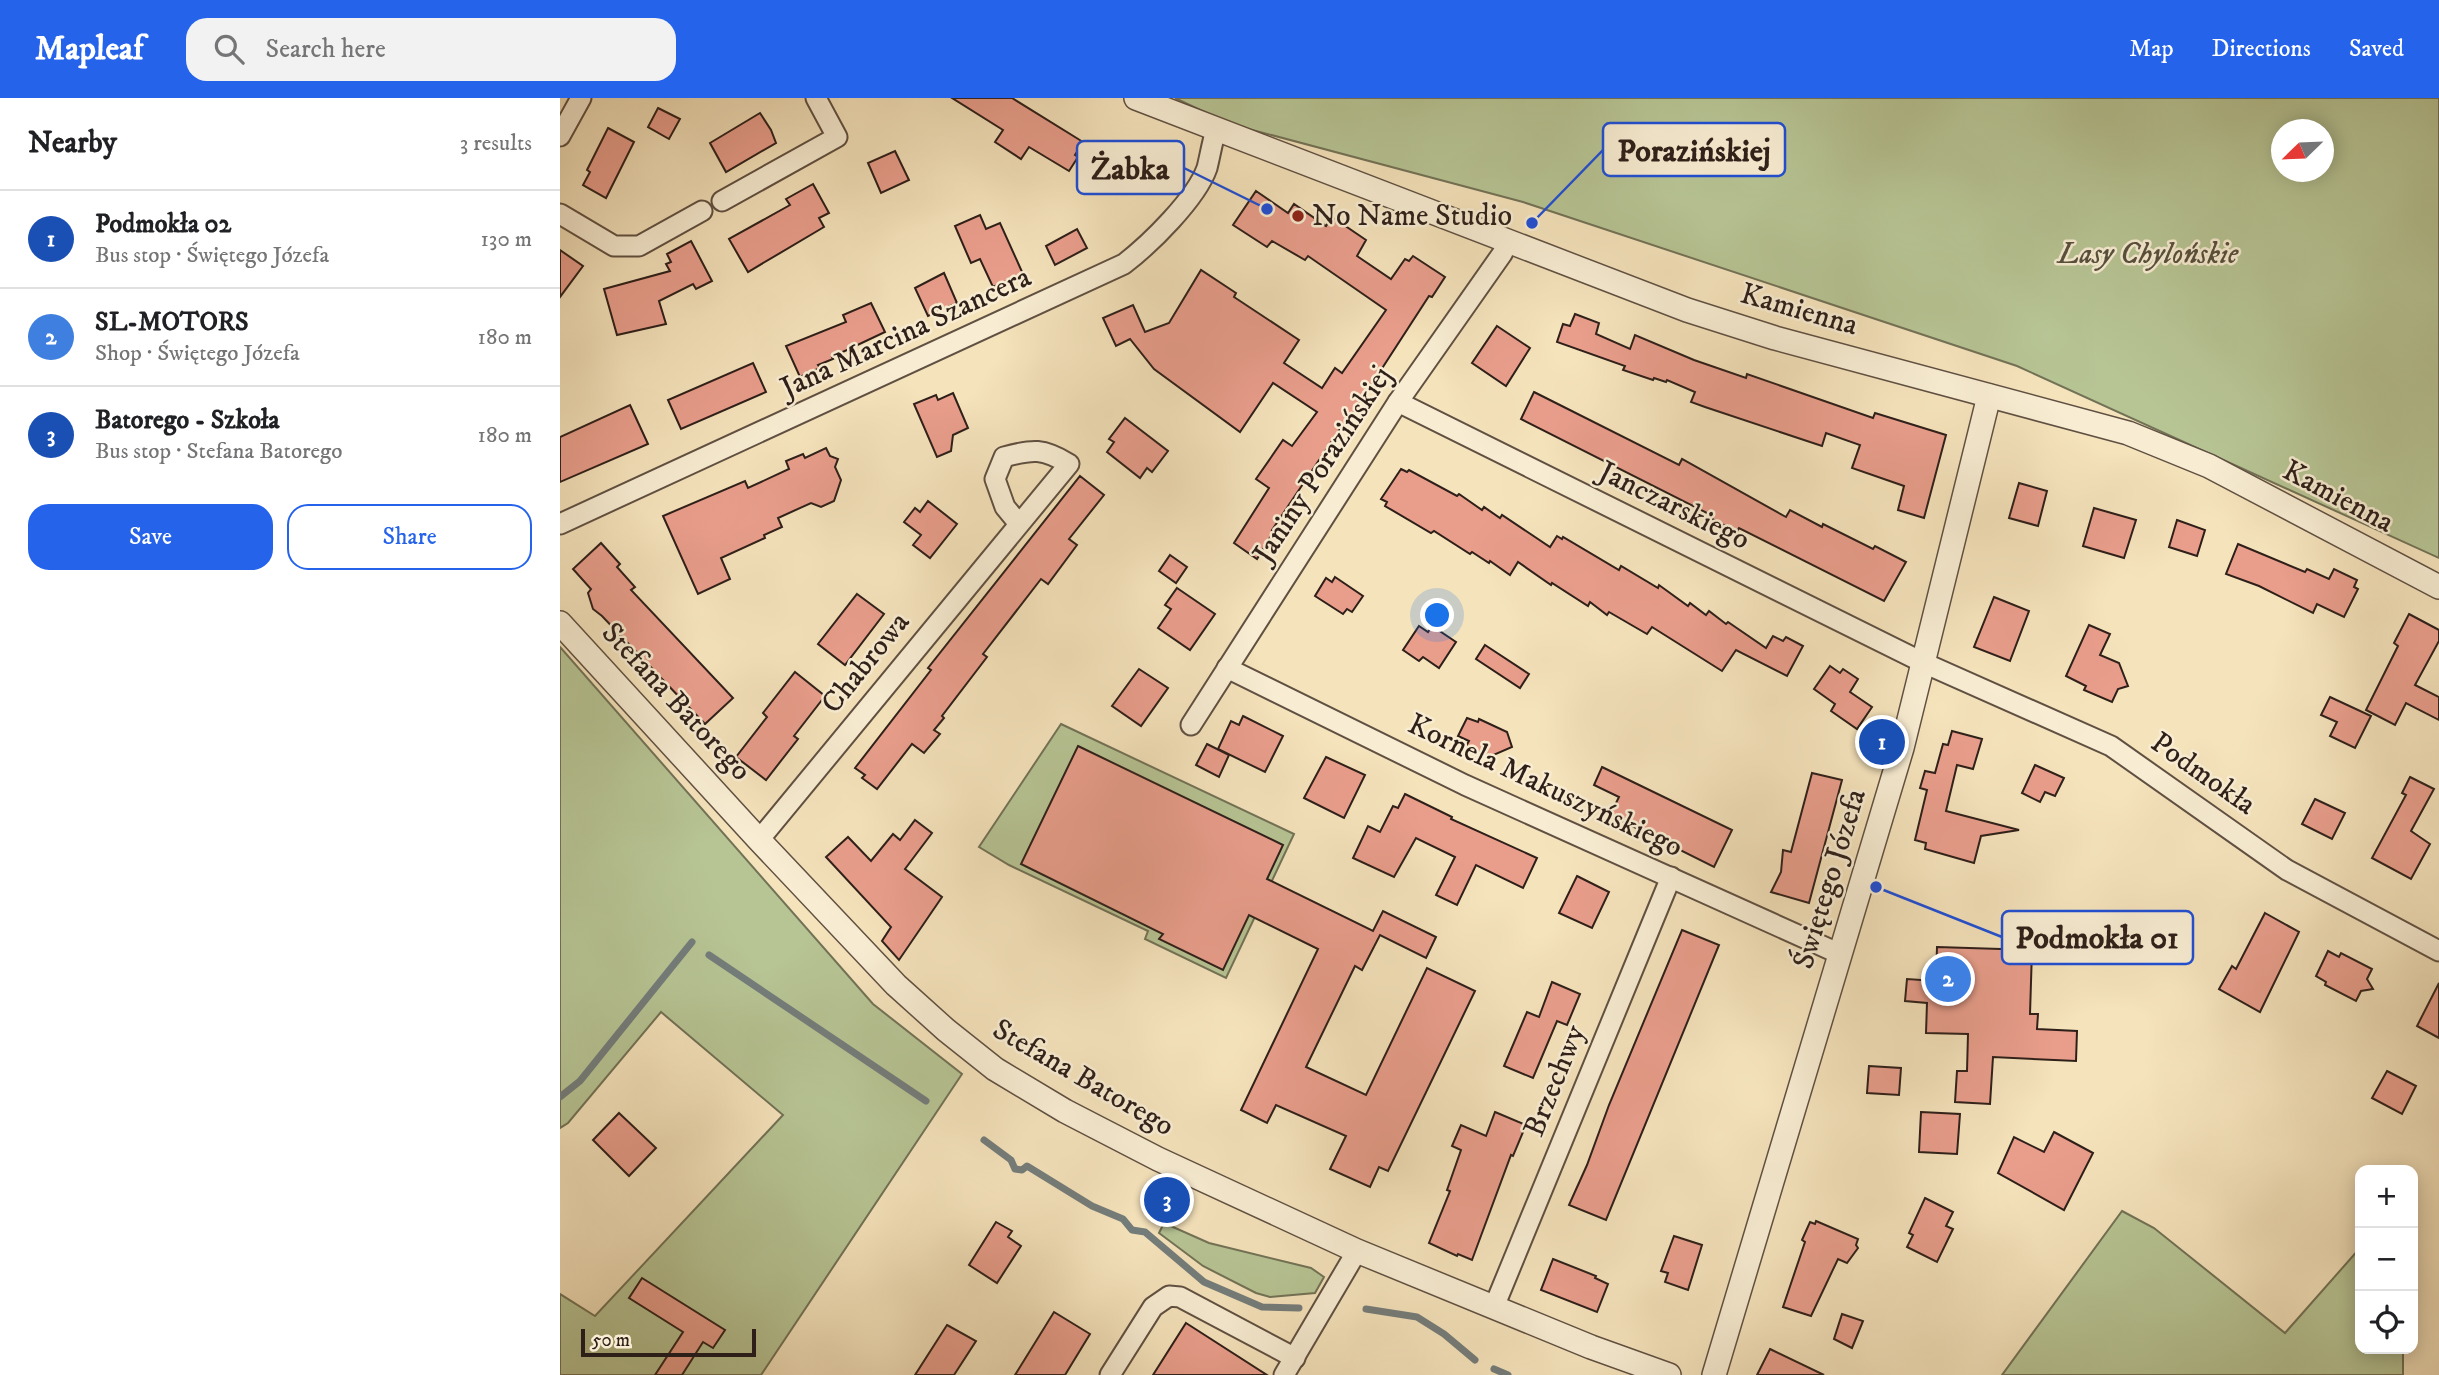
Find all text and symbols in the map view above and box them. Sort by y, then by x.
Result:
search box [186,18,676,81]
text: Mapleaf [35,29,144,70]
icon: search [210,30,248,68]
text: Search here [266,33,386,66]
text: Map [2129,34,2174,64]
text: Directions [2212,34,2311,64]
text: Saved [2349,34,2404,64]
north arrow [2271,119,2334,182]
callout: Porazińskiej [1603,123,1785,176]
text: Nearby [28,125,117,162]
text: 3 results [460,129,532,158]
text: Porazińskiej [1617,132,1771,172]
callout: Żabka [1077,141,1184,194]
text: Żabka [1091,150,1170,190]
place label: No Name Studio [1312,198,1512,235]
text: Podmokła 02 [95,208,231,241]
marker: No Name Studio [1290,208,1306,224]
text: 1 [47,225,55,254]
text: 130 m [480,225,532,254]
park label: Lasy Chylońskie [2056,236,2239,273]
text: Bus stop · Świętego Józefa [95,241,329,270]
street label: Jana Marcina Szancera [772,259,1037,408]
street label: Kamienna [1736,276,1862,344]
text: SL-MOTORS [95,306,249,339]
text: 2 [45,323,57,352]
text: 180 m [477,323,532,352]
text: Shop · Świętego Józefa [95,339,300,368]
street label: Janiny Porazińskiej [1244,359,1400,573]
text: Batorego - Szkoła [95,404,280,437]
text: 3 [47,421,55,450]
text: 180 m [477,421,532,450]
text: Bus stop · Stefana Batorego [95,437,342,466]
street label: Janczarskiego [1590,452,1756,559]
street label: Kamienna [2276,452,2400,542]
button: Save [28,504,273,570]
button: Share [287,504,532,570]
your location [1420,598,1454,632]
street label: Chabrowa [814,605,918,721]
street label: Stefana Batorego [593,615,759,789]
street label: Kornela Makuszyńskiego [1402,706,1688,866]
pin: 1 [1859,716,1905,768]
street label: Podmokła [2143,724,2263,824]
street label: Świętego Józefa [1783,784,1875,973]
callout: Podmokła 01 [2002,911,2193,964]
text: Podmokła 01 [2015,919,2179,959]
pin: 2 [1925,953,1971,1005]
street label: Stefana Batorego [986,1011,1180,1145]
street label: Brzechwy [1516,1019,1594,1142]
map controls [2355,1165,2418,1354]
button: + [2355,1165,2418,1228]
pin: 3 [1144,1174,1190,1226]
button: − [2355,1228,2418,1291]
button: locate [2355,1291,2418,1354]
scale bar [581,1326,756,1358]
text: 50 m [592,1329,630,1352]

